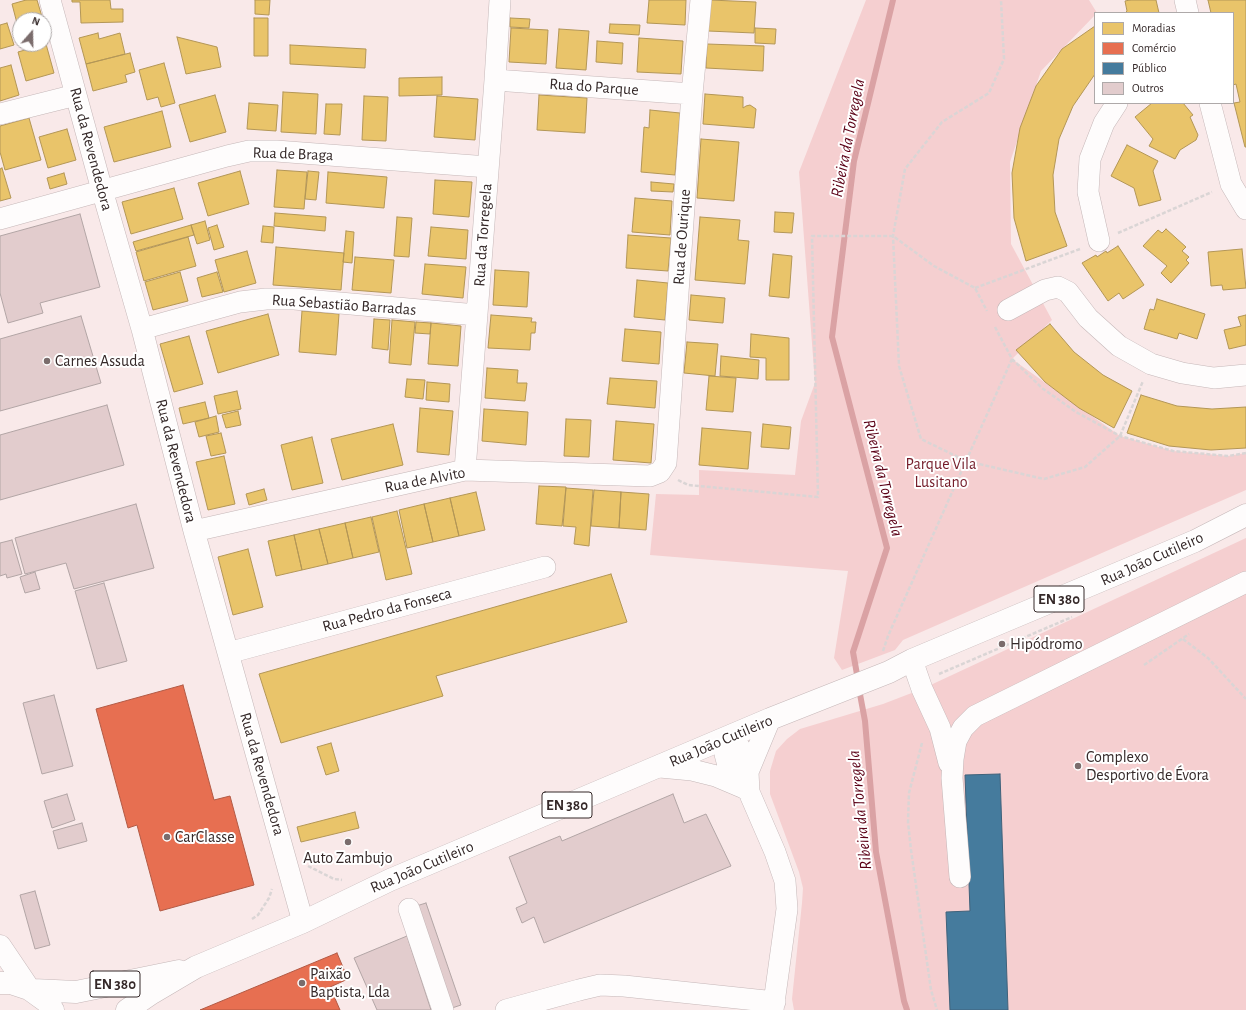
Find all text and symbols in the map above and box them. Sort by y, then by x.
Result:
north arrow [12,12,52,52]
legend [1094,12,1234,104]
text: N [30,15,41,28]
text: Moradias [1132,22,1175,34]
text: Comércio [1132,42,1176,54]
text: Público [1132,62,1167,74]
street label: Rua do Parque [549,74,639,100]
water label: Ribeira da Torregela [827,77,869,199]
text: Outros [1132,82,1164,94]
street label: Rua da Revendedora [65,85,117,213]
street label: Rua de Braga [252,143,334,165]
street label: Rua da Torregela [470,183,496,287]
street label: Rua de Ourique [669,188,695,286]
street label: Rua Sebastião Barradas [271,290,417,320]
place label: Carnes Assuda [55,351,145,371]
marker: Carnes Assuda [42,356,52,366]
street label: Rua da Revendedora [151,397,201,525]
water label: Ribeira da Torregela [859,417,907,539]
park label: Parque Vila Lusitano [906,454,976,492]
street label: Rua de Alvito [383,463,467,497]
street label: Rua João Cutileiro [1098,528,1206,590]
street label: Rua Pedro da Fonseca [320,584,454,636]
road number: EN 380 [1034,586,1084,612]
place label: Hipódromo [1010,634,1083,654]
marker: Hipódromo [997,639,1007,649]
street label: Rua da Revendedora [235,710,289,838]
street label: Rua João Cutileiro [666,711,776,771]
place label: Complexo Desportivo de Évora [1086,747,1209,785]
water label: Ribeira da Torregela [844,749,876,871]
marker: Complexo Desportivo de Évora [1073,761,1083,771]
road number: EN 380 [542,792,592,818]
place label: CarClasse [175,827,235,847]
marker: CarClasse [162,832,172,842]
marker: Auto Zambujo [343,837,353,847]
street label: Rua João Cutileiro [367,837,477,897]
place label: Auto Zambujo [303,848,393,868]
place label: Paixão Baptista, Lda [310,964,390,1002]
road number: EN 380 [90,971,140,997]
marker: Paixão Baptista, Lda [297,978,307,988]

